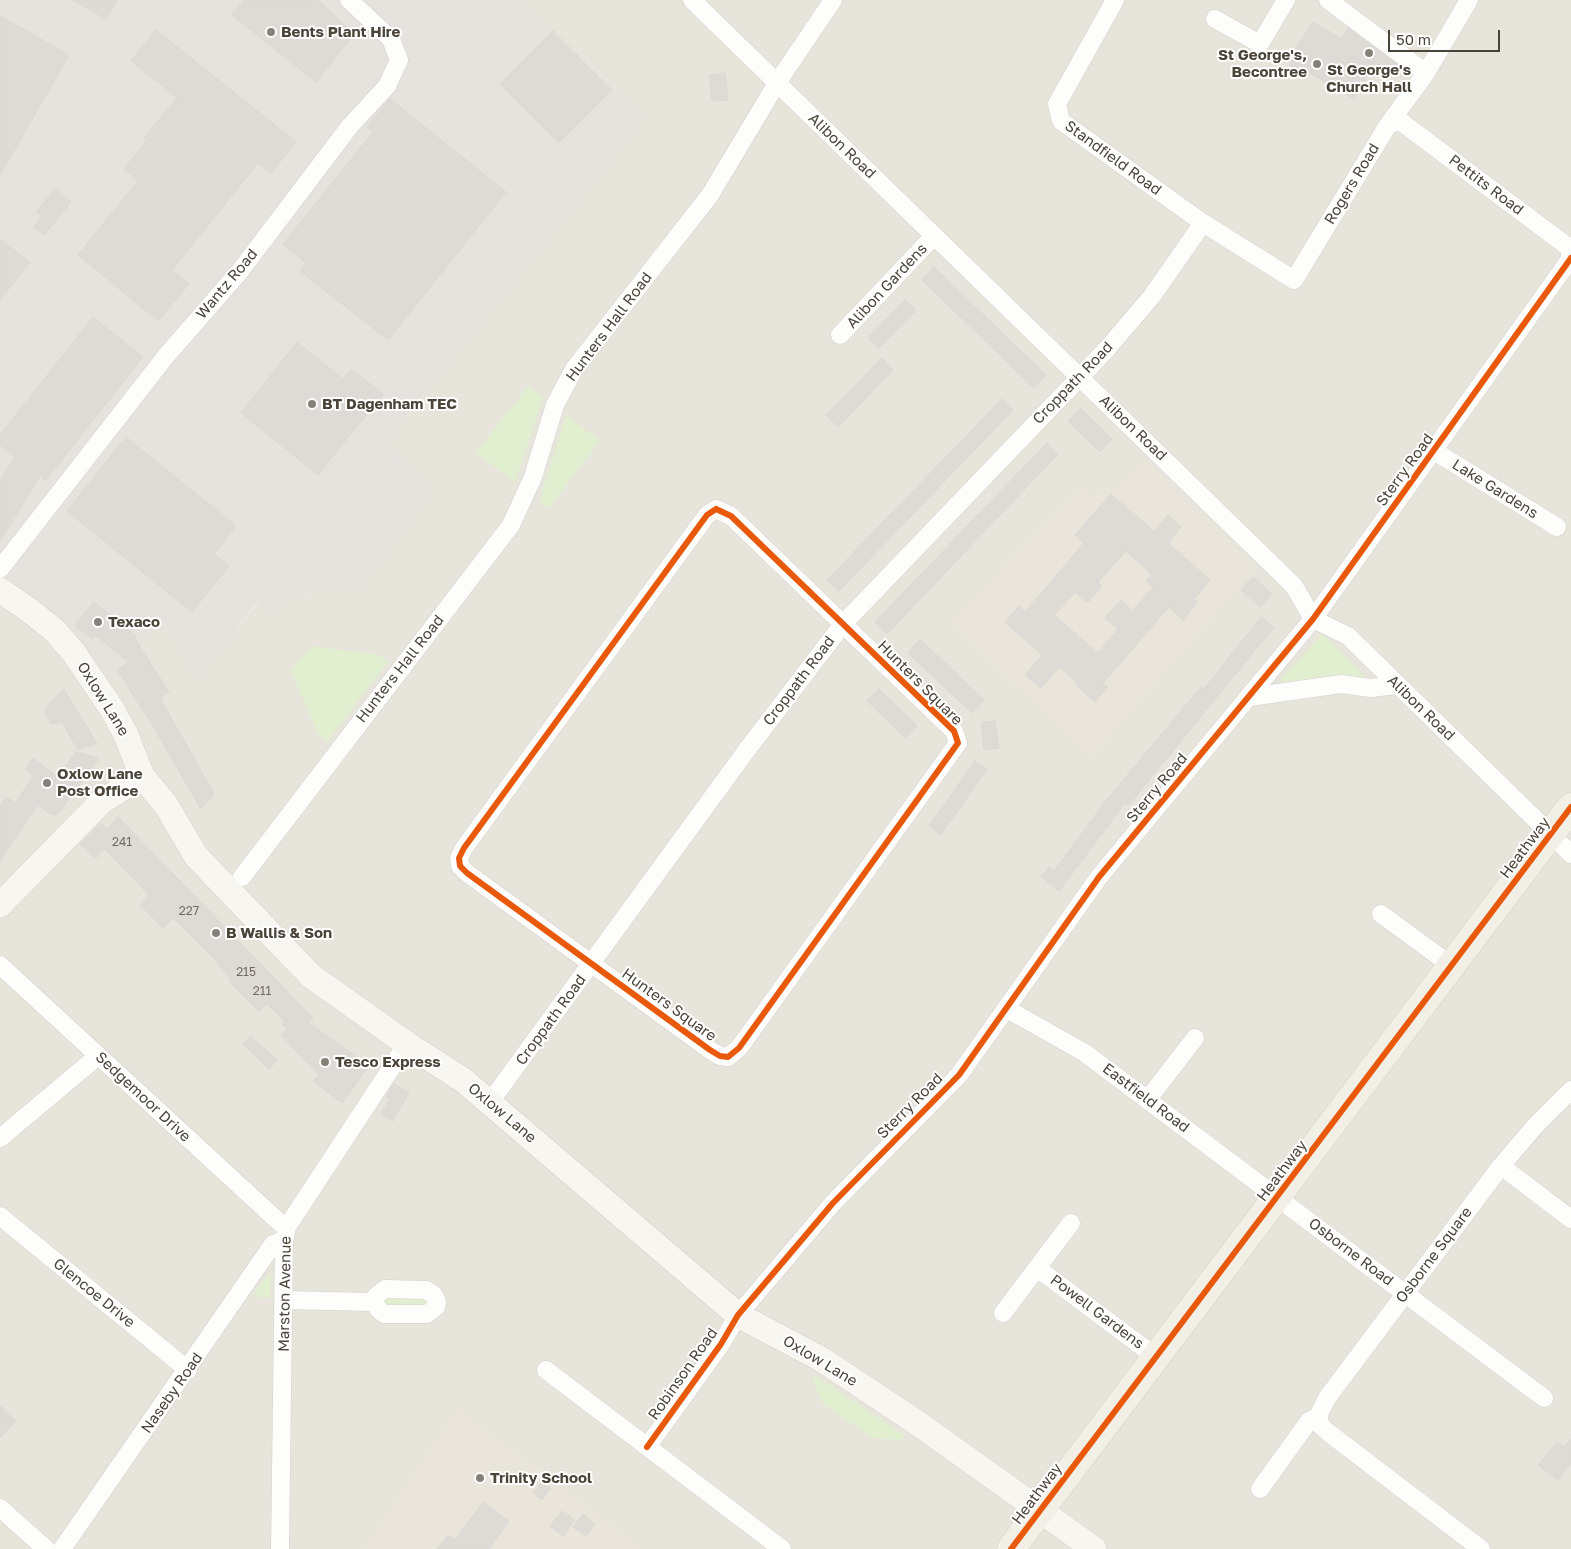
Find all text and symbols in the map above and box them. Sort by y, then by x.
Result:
scale bar [1391,20,1504,52]
place label: Bents Plant Hire [281,23,400,41]
marker: Bents Plant Hire [265,26,277,38]
text: 50 m [1396,30,1431,48]
place label: St George's, Becontree [1218,46,1307,81]
marker: St George's Church Hall [1363,47,1375,59]
marker: St George's, Becontree [1311,58,1323,70]
place label: St George's Church Hall [1326,61,1412,96]
street label: Alibon Road [805,109,879,183]
street label: Standfield Road [1061,117,1165,199]
street label: Rogers Road [1321,140,1383,228]
street label: Pettits Road [1445,151,1527,219]
street label: Alibon Gardens [843,240,931,332]
street label: Wantz Road [193,245,261,323]
street label: Hunters Hall Road [562,269,656,385]
street label: Croppath Road [1029,338,1117,428]
street label: Alibon Road [1096,391,1170,465]
place label: BT Dagenham TEC [322,395,457,413]
marker: BT Dagenham TEC [306,398,318,410]
street label: Sterry Road [1373,430,1437,510]
street label: Lake Gardens [1449,455,1541,523]
street label: Hunters Hall Road [352,612,448,726]
place label: Texaco [108,613,160,631]
marker: Texaco [92,616,104,628]
street label: Croppath Road [759,633,839,729]
street label: Hunters Square [874,637,966,729]
street label: Oxlow Lane [73,659,133,739]
street label: Alibon Road [1384,671,1458,745]
street label: Sterry Road [1123,750,1191,826]
place label: Oxlow Lane Post Office [57,765,142,800]
marker: Oxlow Lane Post Office [41,777,53,789]
street label: Heathway [1496,814,1554,882]
house number: 241 [112,835,132,849]
house number: 227 [179,904,199,918]
place label: B Wallis & Son [226,924,332,942]
marker: B Wallis & Son [210,927,222,939]
house number: 215 [236,965,256,979]
street label: Hunters Square [618,965,720,1045]
street label: Croppath Road [512,971,590,1069]
house number: 211 [253,984,271,998]
street label: Sedgemoor Drive [92,1048,194,1146]
place label: Tesco Express [335,1053,441,1071]
marker: Tesco Express [319,1056,331,1068]
street label: Eastfield Road [1099,1060,1193,1136]
street label: Sterry Road [874,1070,946,1142]
street label: Oxlow Lane [464,1079,540,1147]
street label: Heathway [1253,1137,1311,1205]
street label: Osborne Square [1392,1203,1476,1307]
street label: Osborne Road [1305,1214,1397,1290]
street label: Marston Avenue [275,1236,295,1352]
street label: Glencoe Drive [50,1255,138,1331]
street label: Powell Gardens [1047,1271,1147,1353]
street label: Robinson Road [645,1325,721,1423]
street label: Oxlow Lane [779,1332,861,1390]
street label: Naseby Road [138,1349,206,1437]
street label: Heathway [1008,1460,1066,1528]
place label: Trinity School [490,1469,592,1487]
marker: Trinity School [474,1472,486,1484]

